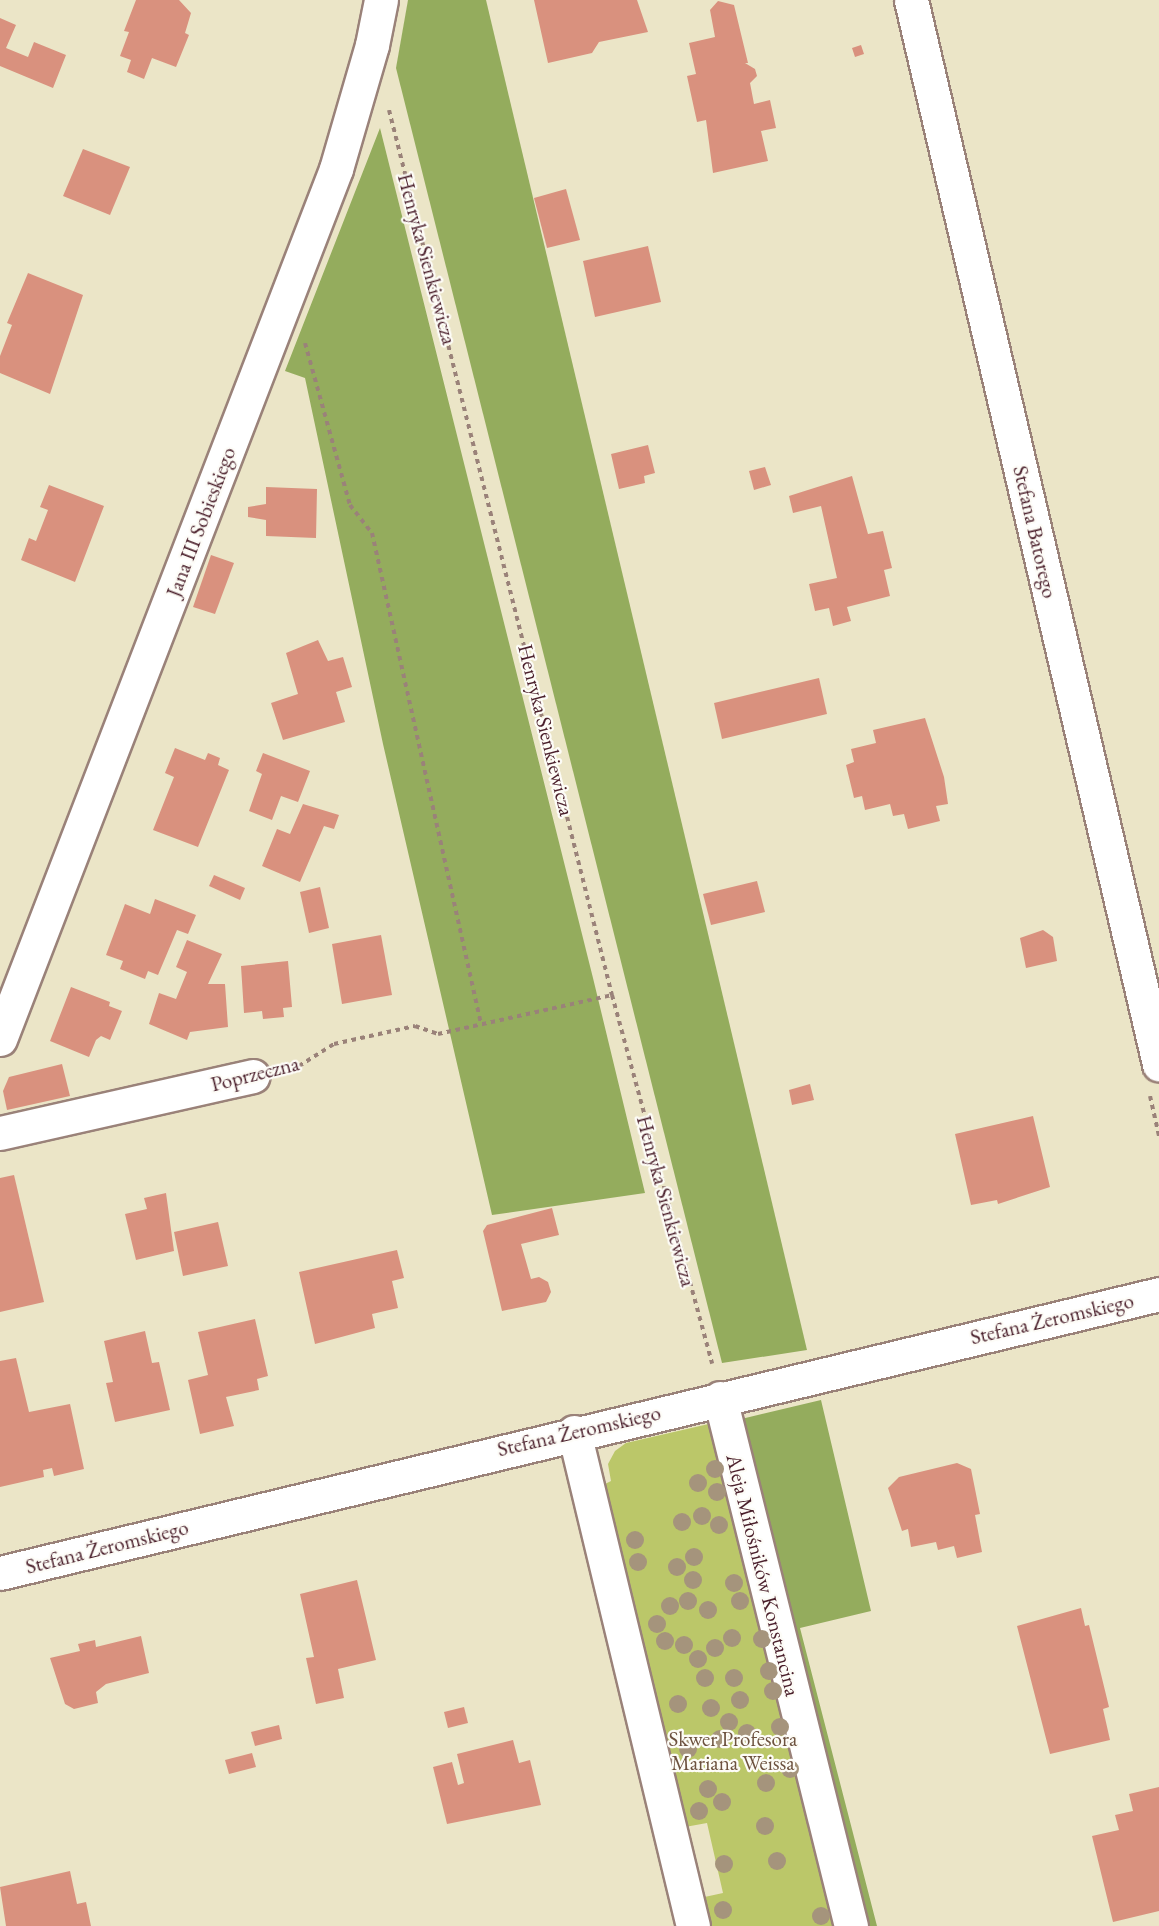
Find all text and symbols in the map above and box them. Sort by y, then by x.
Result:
street label: Henryka Sienkiewicza [392,171,462,347]
street label: Jana III Sobieskiego [161,443,241,601]
street label: Stefana Batorego [1008,463,1062,601]
street label: Henryka Sienkiewicza [512,641,580,819]
street label: Poprzeczna [208,1051,302,1097]
street label: Henryka Sienkiewicza [631,1113,701,1289]
street label: Stefana Żeromskiego [968,1288,1136,1350]
street label: Stefana Żeromskiego [495,1400,663,1462]
street label: Aleja Miłośników Konstancina [721,1451,805,1699]
street label: Stefana Żeromskiego [23,1515,191,1579]
park label: Skwer Profesora Mariana Weissa [669,1726,797,1776]

